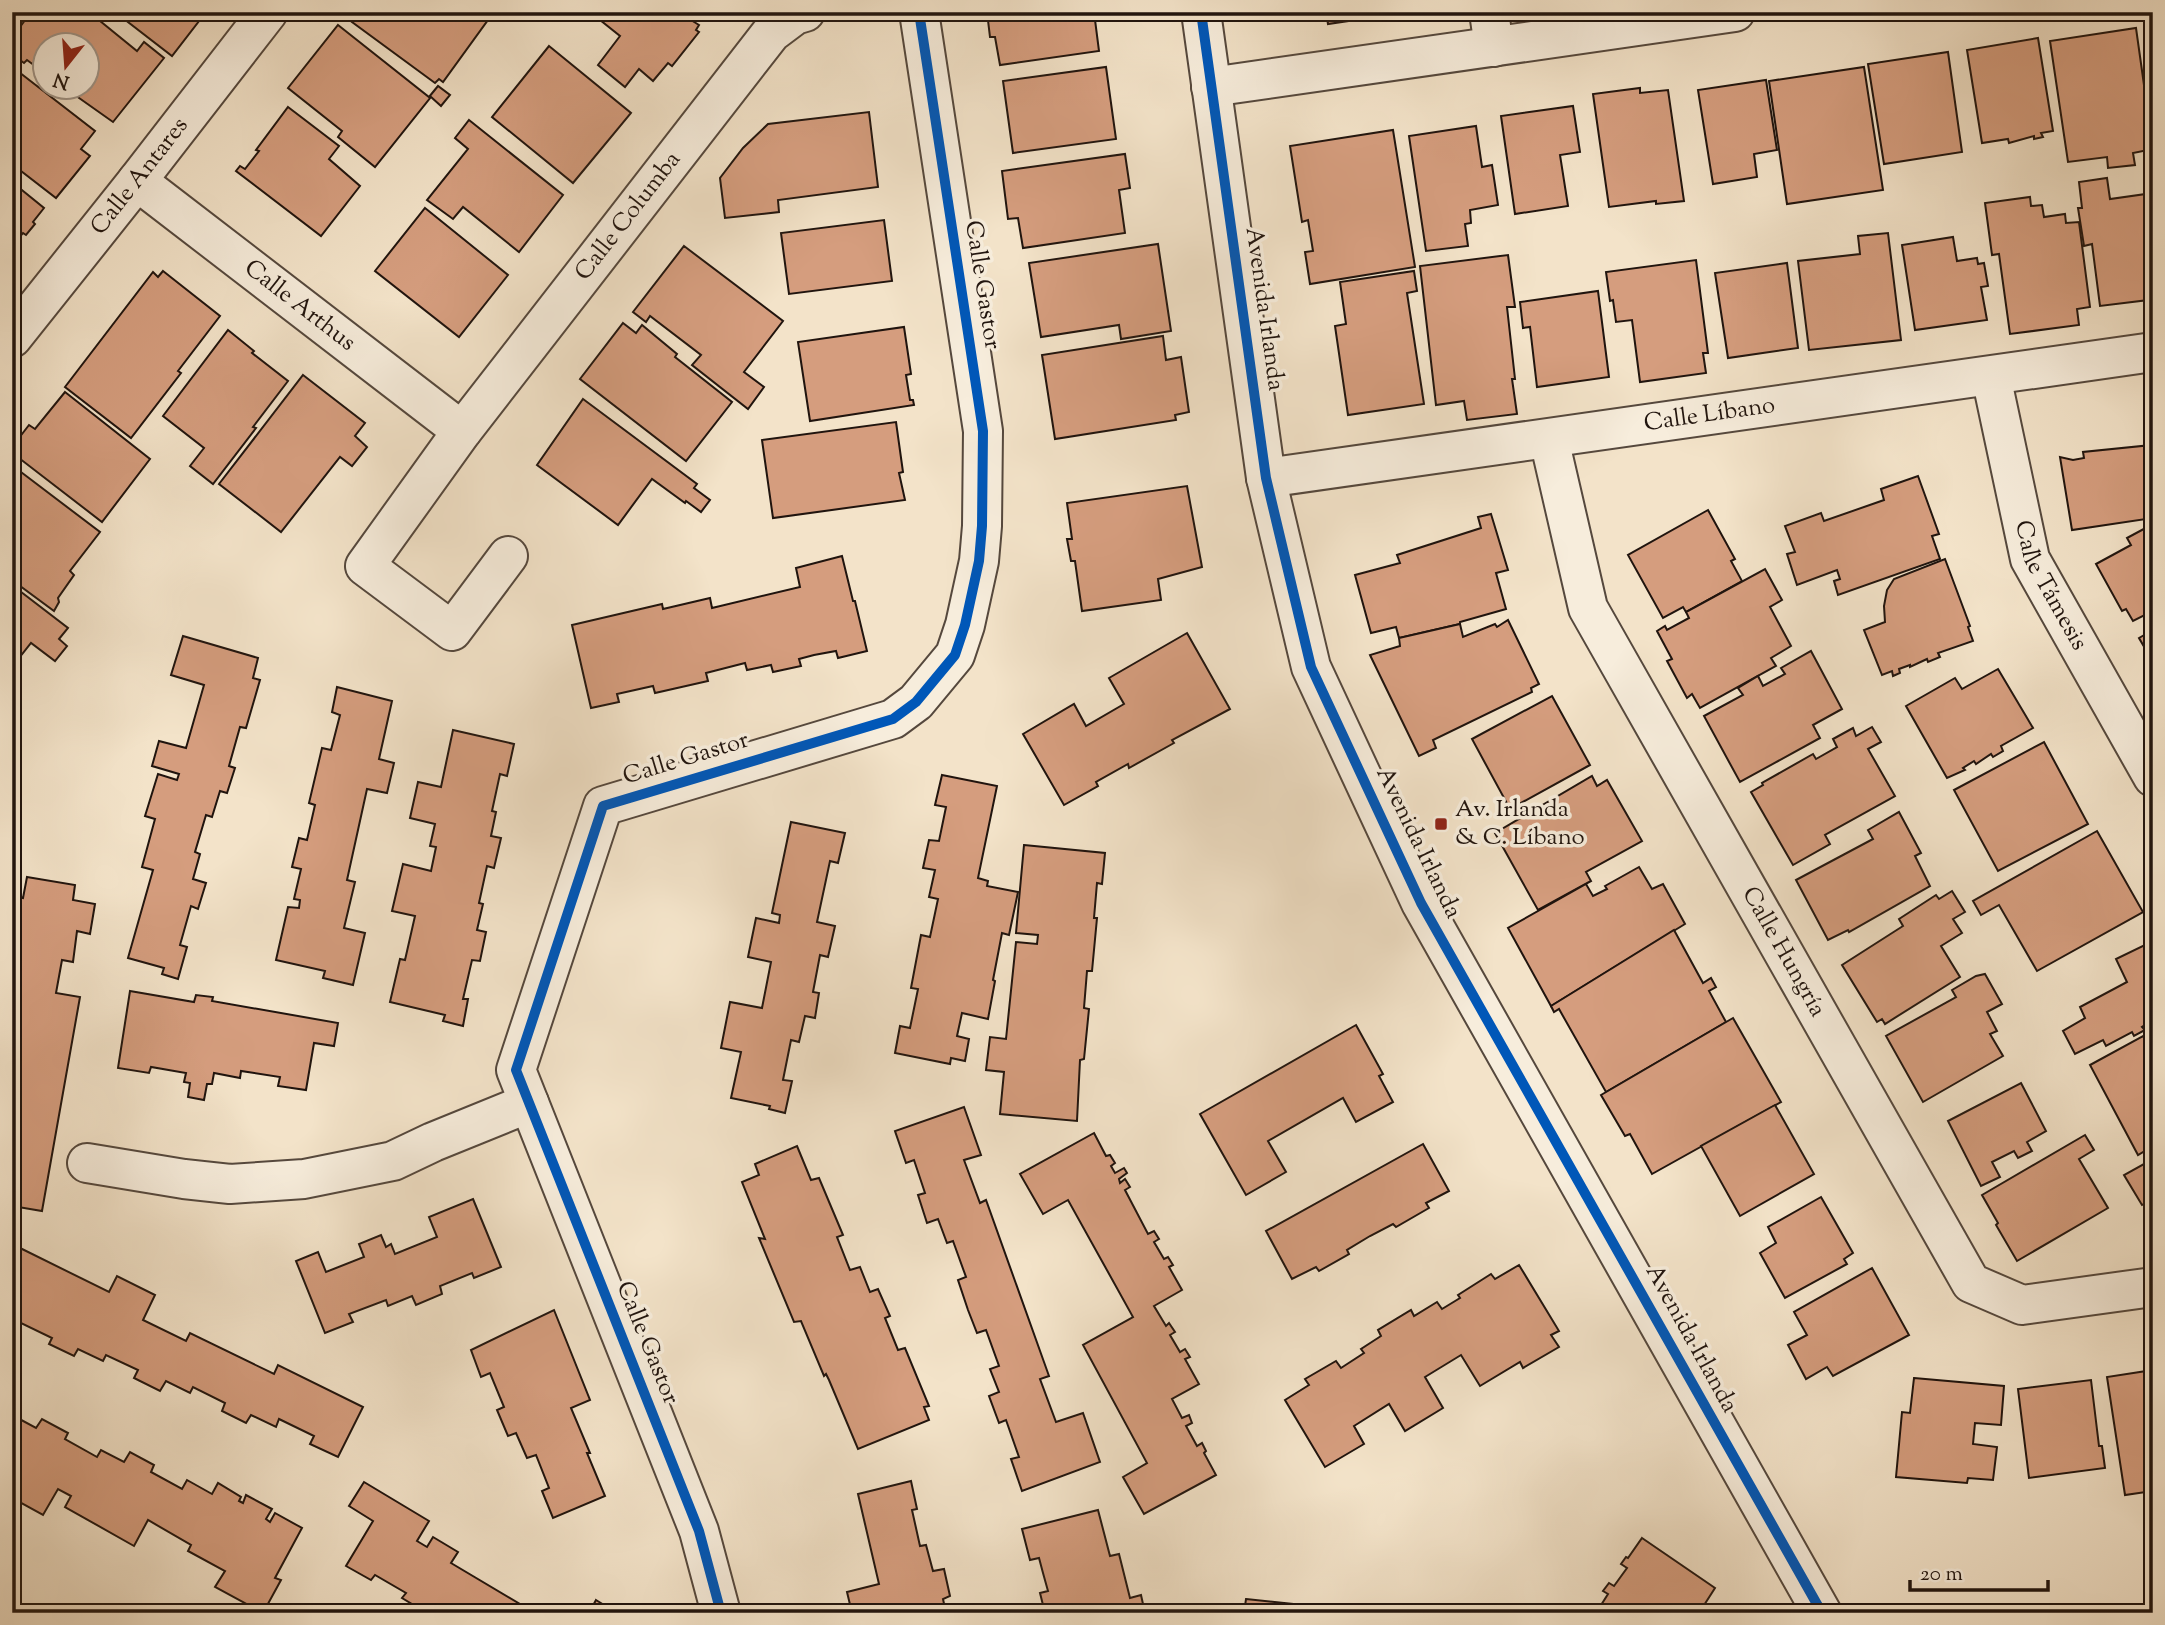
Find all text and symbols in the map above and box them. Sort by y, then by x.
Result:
north arrow [32,32,102,102]
text: N [51,65,73,95]
street label: Calle Antares [83,110,197,243]
street label: Calle Columba [567,145,690,288]
street label: Calle Gastor [955,218,1009,352]
street label: Avenida Irlanda [1236,225,1292,393]
street label: Calle Arthus [236,252,363,360]
street label: Calle Líbano [1642,389,1777,441]
street label: Calle Támesis [2005,517,2095,657]
street label: Calle Gastor [619,724,753,794]
street label: Avenida Irlanda [1367,761,1469,925]
place label: Av. Irlanda & C. Líbano [1455,793,1585,855]
marker: Av. Irlanda & C. Líbano [1433,816,1449,832]
street label: Calle Hungría [1733,881,1834,1023]
street label: Avenida Irlanda [1636,1259,1746,1419]
street label: Calle Gastor [607,1276,687,1410]
scale bar [1910,1548,2048,1592]
text: 20 m [1920,1560,1963,1590]

